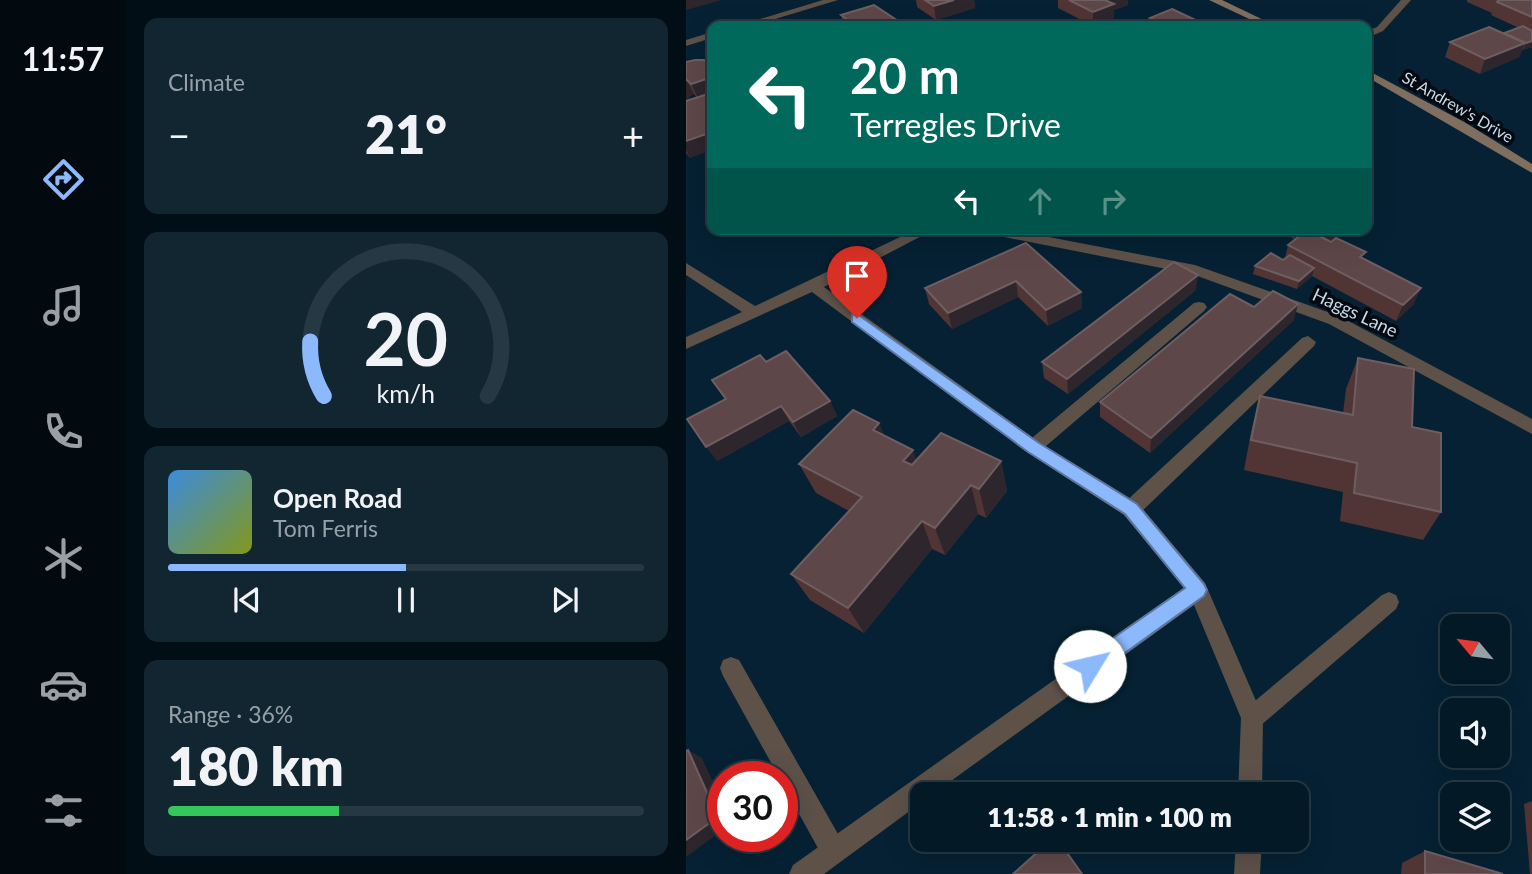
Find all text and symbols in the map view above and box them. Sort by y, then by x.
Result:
text: 11:57 [22,39,104,78]
text: 20 m [850,46,960,104]
icon: left [735,49,826,140]
street label: St Andrew's Drive [1399,67,1517,146]
text: Climate [168,68,245,96]
text: 21° [365,103,447,165]
text: Terregles Drive [850,105,1061,144]
text: − [168,112,190,158]
text: + [622,112,644,158]
icon: directions [39,155,88,204]
icon: left [948,182,986,220]
icon: ahead [1021,182,1059,220]
icon: right [1094,182,1132,220]
pin [827,246,887,318]
icon: arrive [838,257,876,295]
icon: music [39,281,88,330]
street label: Haggs Lane [1309,283,1401,341]
text: 20 [364,294,448,382]
text: km/h [377,378,435,408]
icon: phone [39,407,88,456]
text: Open Road [273,482,402,514]
text: Tom Ferris [273,514,378,542]
icon: climate [39,534,88,583]
icon: previous [228,581,266,619]
icon: pause [387,581,425,619]
icon: next [546,581,584,619]
north arrow [1440,614,1510,684]
map controls [1440,614,1510,852]
position arrow [1053,629,1127,703]
icon: car [39,660,88,709]
button: sound [1440,698,1510,768]
text: Range · 36% [168,700,293,728]
text: 180 km [168,735,344,797]
speed limit sign: 30 [707,761,798,852]
button: layers [1440,782,1510,852]
icon: filters [39,786,88,835]
text: 11:58 · 1 min · 100 m [987,801,1232,833]

